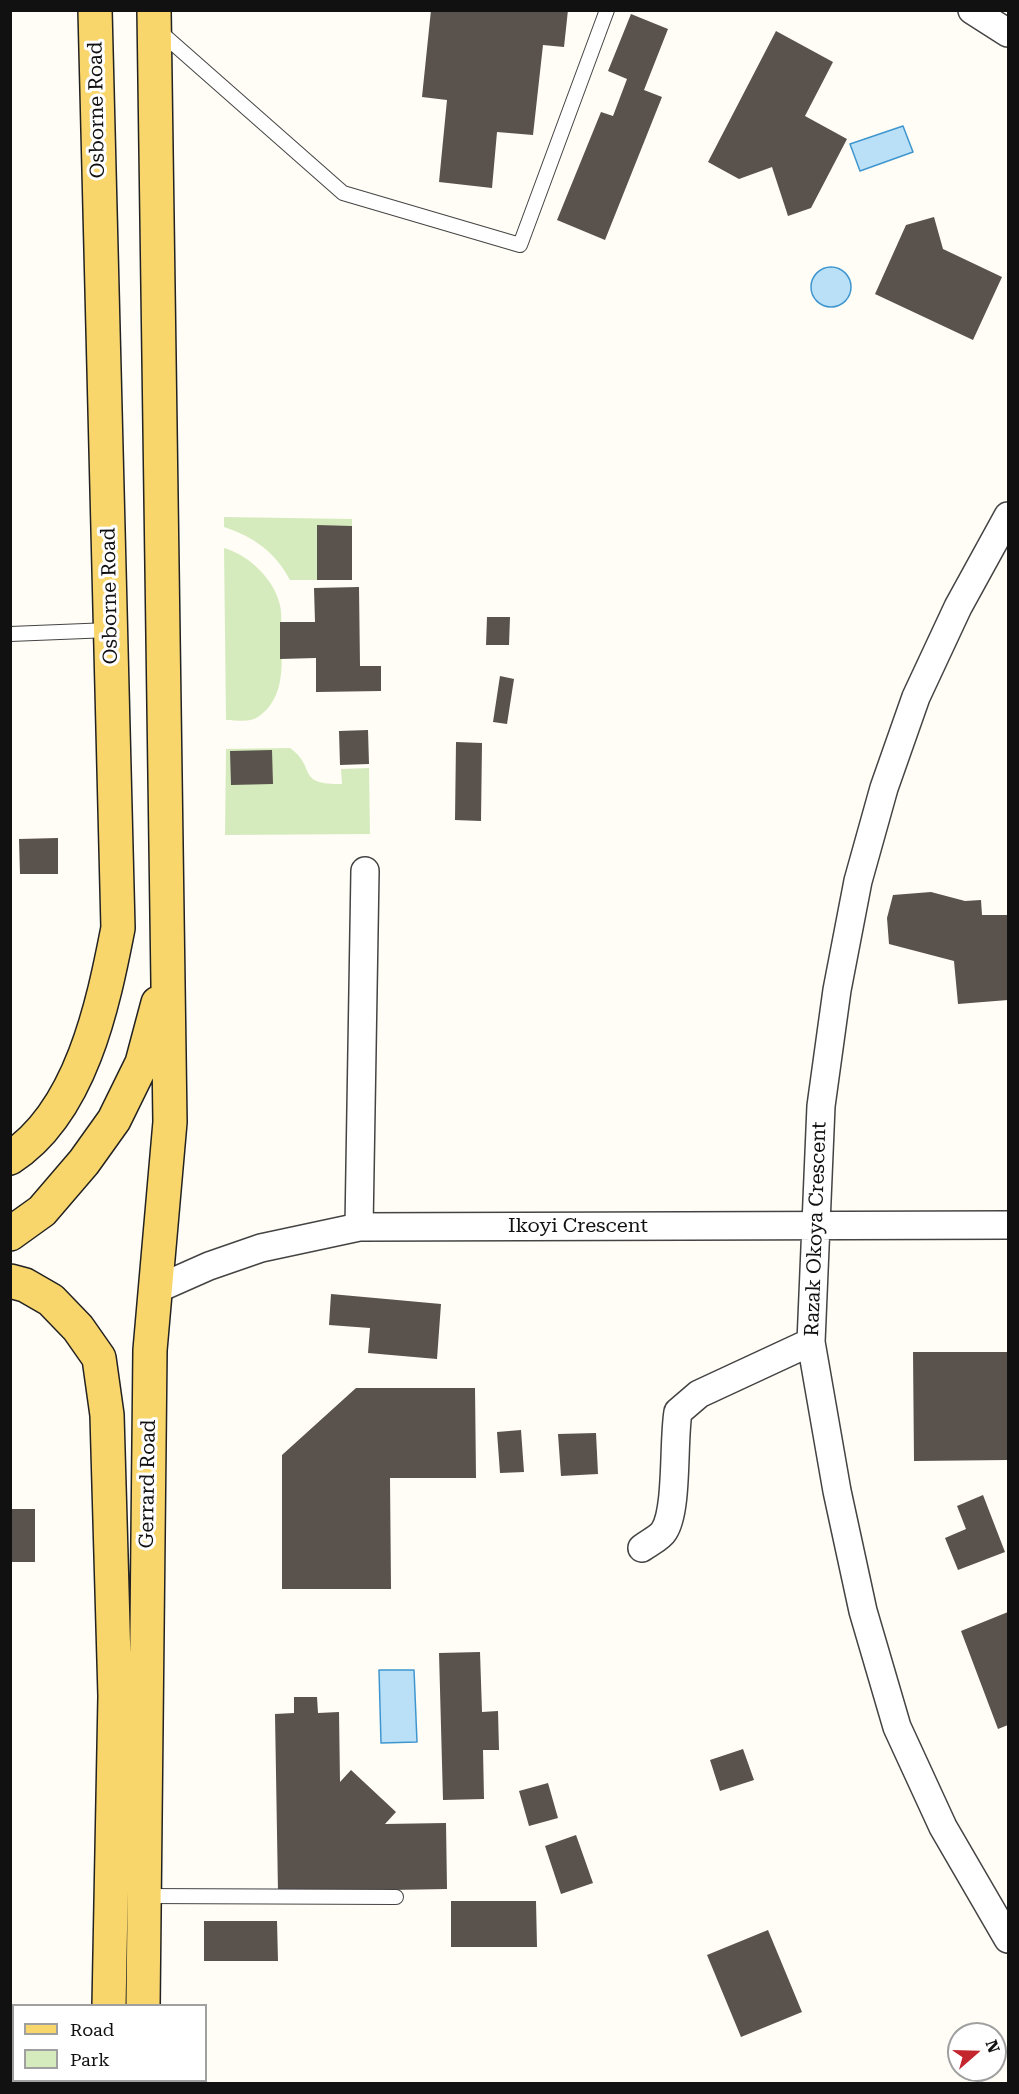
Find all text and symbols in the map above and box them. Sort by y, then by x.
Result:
street label: Osborne Road [84,41,110,179]
street label: Osborne Road [97,527,123,665]
street label: Razak Okoya Crescent [800,1121,832,1337]
street label: Ikoyi Crescent [508,1214,648,1238]
street label: Gerrard Road [135,1419,161,1549]
legend [12,2004,207,2082]
text: Road [70,2019,114,2040]
north arrow [947,2022,1007,2082]
text: N [981,2037,1004,2055]
text: Park [70,2049,110,2070]

